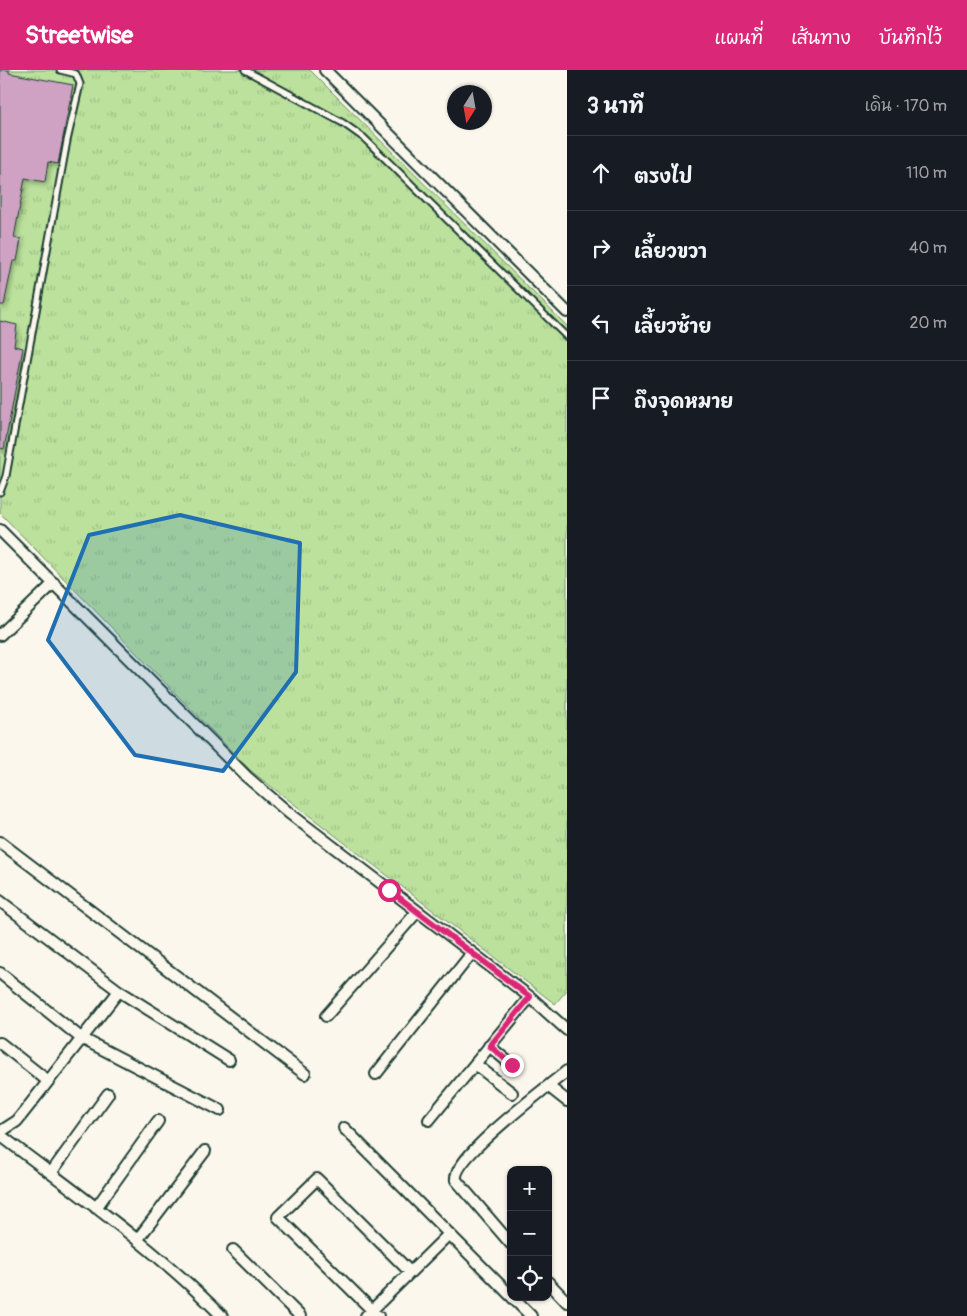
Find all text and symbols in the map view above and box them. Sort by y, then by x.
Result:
text: Streetwise [25,21,133,50]
text: แผนที่ [715,27,763,50]
text: เส้นทาง [791,27,851,50]
text: บันทึกไว้ [879,27,942,50]
north arrow [447,85,492,130]
text: 3 นาที [587,93,644,120]
text: เดิน · 170 m [865,96,947,116]
icon: ahead [587,159,615,187]
text: 110 m [906,163,947,183]
text: ตรงไป [634,165,692,189]
icon: right [587,234,615,262]
text: 40 m [909,238,947,258]
text: เลี้ยวขวา [634,240,707,264]
icon: left [587,309,615,337]
text: 20 m [909,313,947,333]
text: เลี้ยวซ้าย [634,315,711,339]
icon: arrive [587,384,615,412]
text: ถึงจุดหมาย [634,390,733,414]
route start [378,879,401,902]
route end [501,1054,524,1077]
map controls [507,1166,552,1301]
button: + [507,1166,552,1211]
button: − [507,1211,552,1256]
button: locate [507,1256,552,1301]

